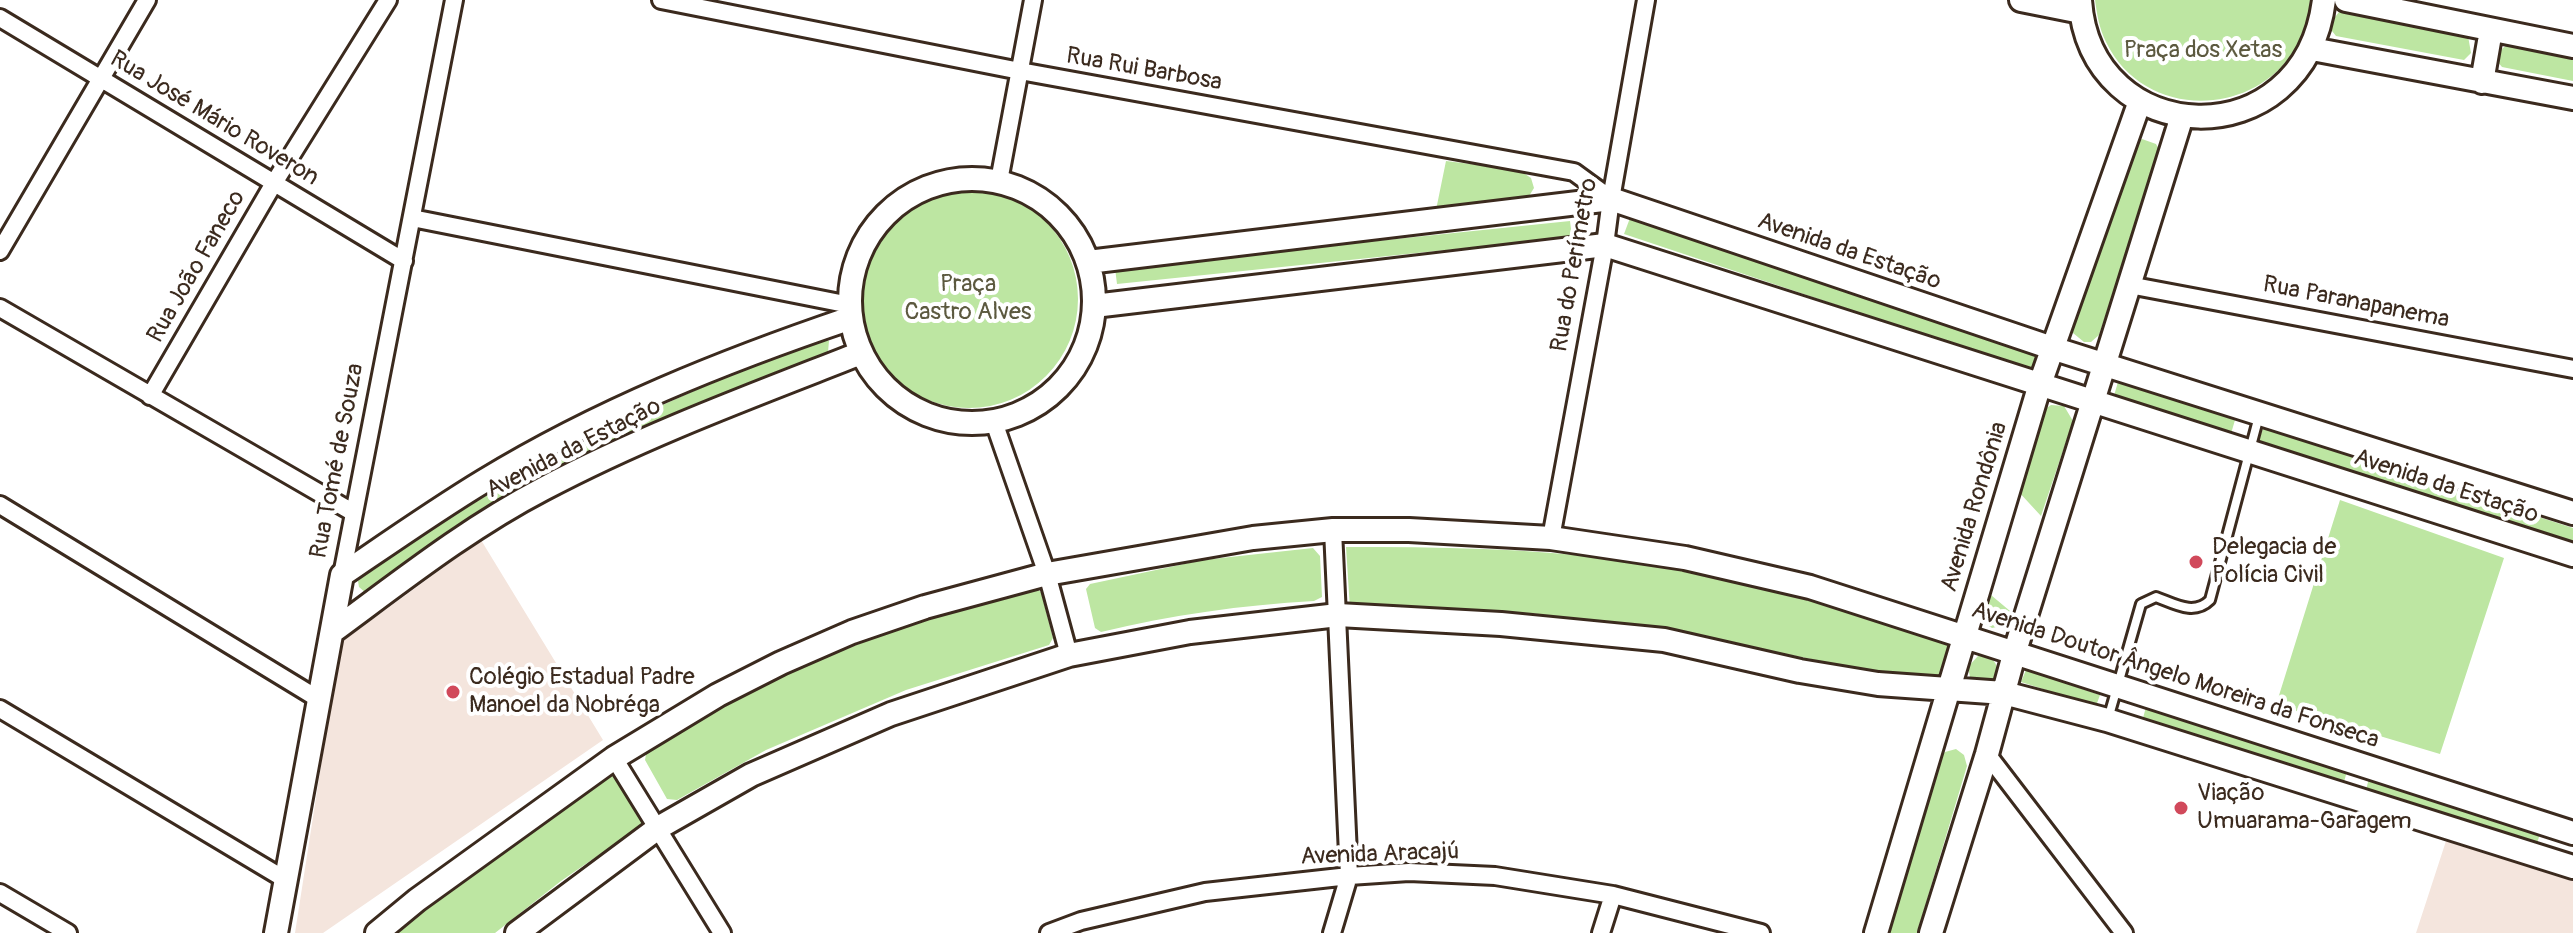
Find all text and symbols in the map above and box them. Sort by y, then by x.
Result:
park label: Praça dos Xetas [2124,37,2282,65]
street label: Rua Rui Barbosa [1064,42,1224,98]
street label: Rua José Mário Roveron [104,45,324,193]
street label: Rua do Perímetro [1546,176,1604,354]
street label: Rua João Faneco [142,186,252,348]
street label: Avenida da Estação [1753,207,1945,297]
park label: Praça Castro Alves [904,271,1032,327]
street label: Rua Paranapanema [2261,271,2451,335]
street label: Rua Tomé de Souza [305,361,371,561]
street label: Avenida da Estação [482,393,666,505]
street label: Avenida Rondônia [1935,418,2015,596]
street label: Avenida da Estação [2350,444,2542,530]
place label: Delegacia de Polícia Civil [2212,534,2336,590]
marker: Delegacia de Polícia Civil [2187,553,2205,571]
street label: Avenida Doutor Ângelo Moreira da Fonseca [1968,596,2382,756]
place label: Colégio Estadual Padre Manoel da Nobréga [469,664,695,720]
marker: Colégio Estadual Padre Manoel da Nobréga [444,683,462,701]
place label: Viação Umuarama-Garagem [2197,780,2412,836]
marker: Viação Umuarama-Garagem [2172,799,2190,817]
street label: Avenida Aracajú [1300,838,1460,872]

